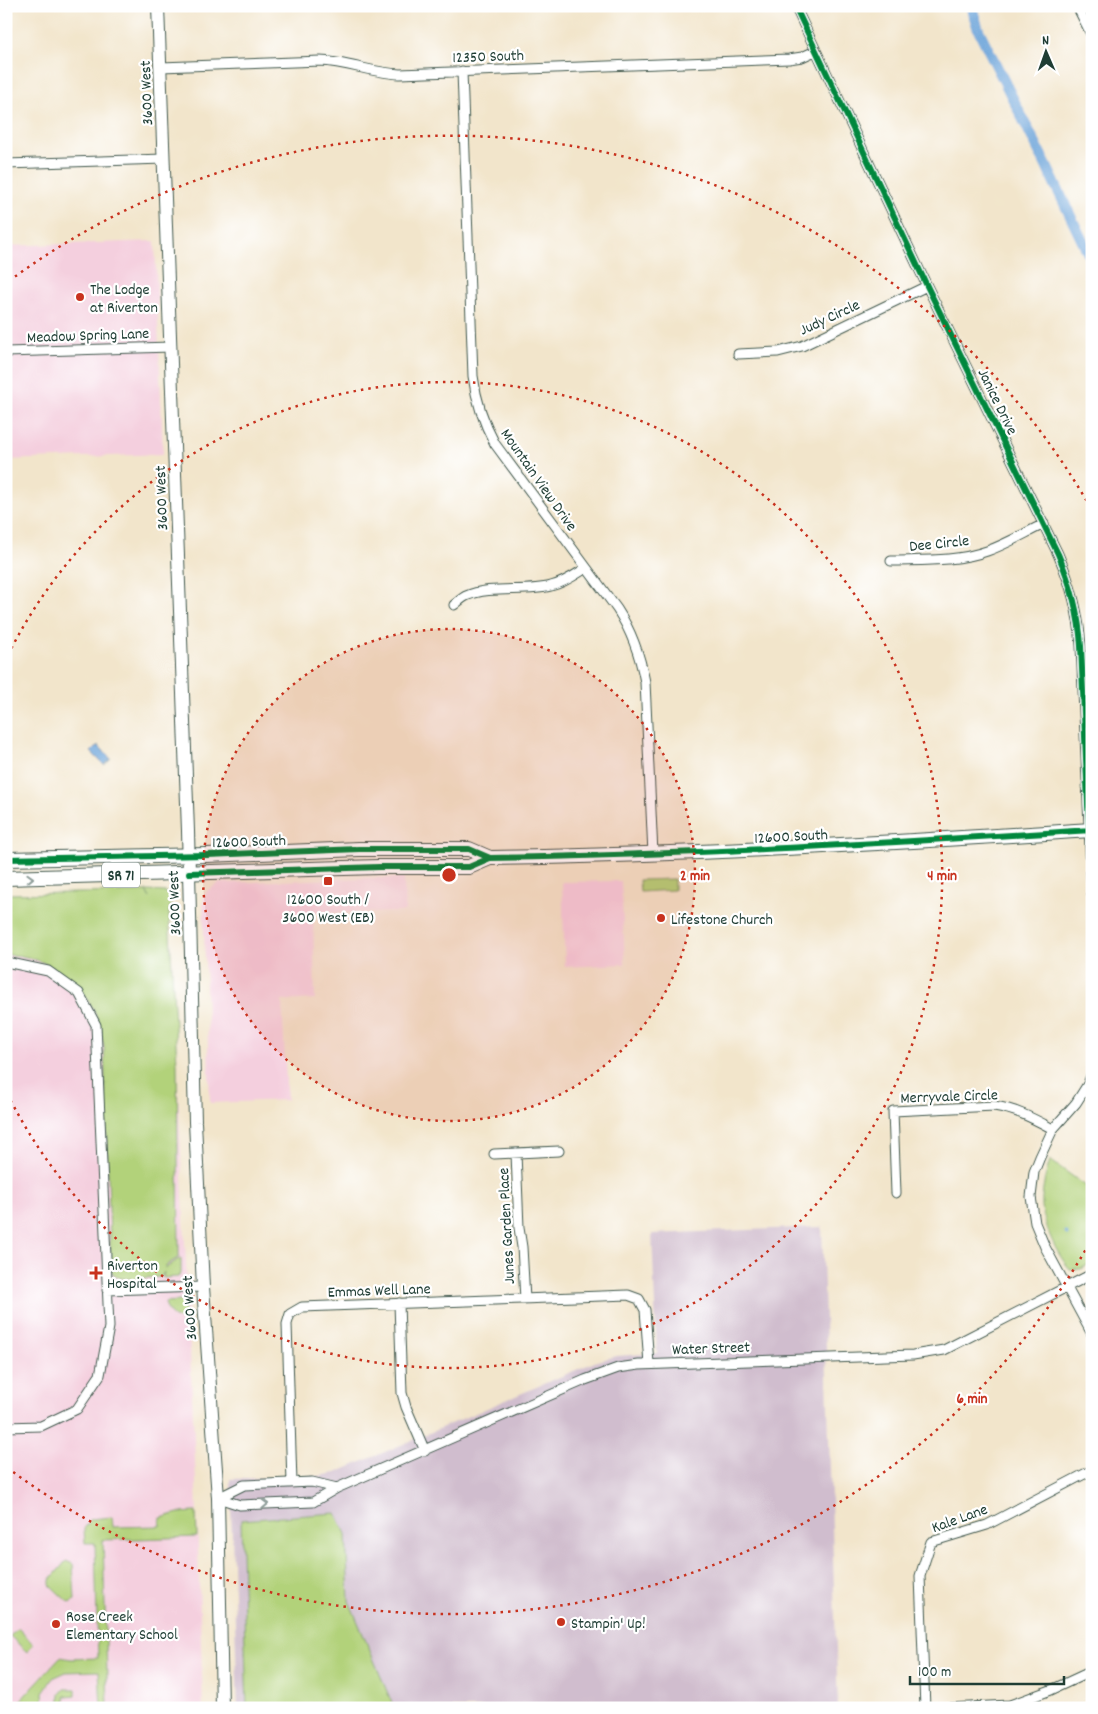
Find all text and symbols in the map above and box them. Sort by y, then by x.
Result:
north arrow [1020,28,1070,78]
text: N [1042,31,1050,51]
street label: 12350 South [452,45,524,70]
street label: 3600 West [135,60,160,126]
place label: The Lodge at Riverton [90,279,158,320]
marker: The Lodge at Riverton [74,291,86,303]
street label: Judy Circle [796,294,864,342]
street label: Meadow Spring Lane [27,323,150,350]
street label: Janice Drive [971,365,1023,439]
street label: Mountain View Drive [494,424,582,536]
street label: 3600 West [150,465,175,531]
street label: Dee Circle [908,530,970,559]
street label: 12600 South [754,824,829,851]
street label: 12600 South [212,830,286,855]
road number: SR 71 [102,862,140,888]
centre of rings [440,866,458,884]
text: 2 min [680,866,710,888]
text: 4 min [927,866,957,888]
street label: 3600 West [163,870,188,936]
one-way arrow [26,872,34,883]
marker: 12600 South / 3600 West (EB) [322,875,334,887]
place label: 12600 South / 3600 West (EB) [282,889,374,930]
place label: Lifestone Church [671,909,773,932]
marker: Lifestone Church [655,912,667,924]
street label: Merryvale Circle [900,1084,998,1111]
street label: Junes Garden Place [493,1167,522,1285]
place label: Riverton Hospital [107,1255,158,1296]
marker: Riverton Hospital [89,1266,103,1280]
street label: 3600 West [177,1275,204,1341]
street label: Emmas Well Lane [327,1278,431,1305]
street label: Water Street [672,1337,751,1362]
text: 6 min [957,1389,987,1411]
one-way arrow [262,1498,270,1509]
street label: Kale Lane [929,1499,991,1540]
place label: Rose Creek Elementary School [66,1606,178,1647]
place label: Stampin' Up! [571,1613,646,1636]
marker: Stampin' Up! [555,1616,567,1628]
marker: Rose Creek Elementary School [50,1618,62,1630]
scale bar [910,1654,1064,1686]
text: 100 m [918,1662,951,1684]

